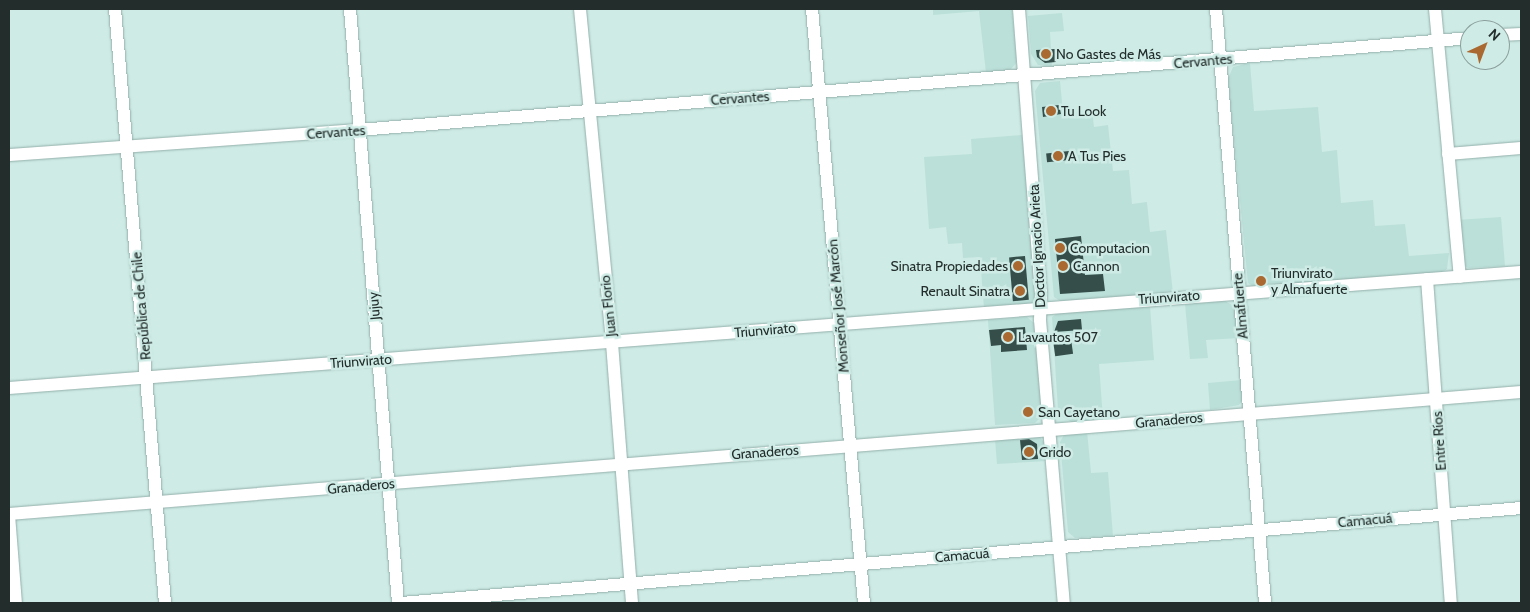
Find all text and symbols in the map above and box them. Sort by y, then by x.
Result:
north arrow [1460,20,1510,70]
text: N [1485,25,1504,45]
place label: No Gastes de Más [1056,46,1161,62]
marker: No Gastes de Más [1040,48,1052,60]
street label: Cervantes [1173,50,1233,72]
street label: Cervantes [710,88,770,108]
place label: Tu Look [1061,103,1106,119]
marker: Tu Look [1045,105,1057,117]
street label: Cervantes [306,122,366,142]
place label: A Tus Pies [1068,148,1126,164]
marker: A Tus Pies [1052,150,1064,162]
street label: Doctor Ignacio Arieta [1025,184,1049,308]
street label: Monseñor José Marcón [824,239,852,373]
place label: Computacion [1070,240,1150,256]
marker: Computacion [1054,242,1066,254]
street label: República de Chile [128,251,154,361]
place label: Sinatra Propiedades [891,258,1008,274]
place label: Cannon [1073,258,1120,274]
marker: Sinatra Propiedades [1012,260,1024,272]
marker: Cannon [1057,260,1069,272]
place label: Triunvirato y Almafuerte [1271,265,1347,298]
street label: Almafuerte [1229,272,1251,340]
street label: Juan Florio [596,274,620,338]
marker: Triunvirato y Almafuerte [1255,275,1267,287]
place label: Renault Sinatra [920,283,1010,299]
marker: Renault Sinatra [1014,285,1026,297]
street label: Triunvirato [1138,286,1200,308]
street label: Jujuy [364,291,384,321]
street label: Triunvirato [734,319,796,341]
place label: Lavautos 507 [1018,329,1098,345]
marker: Lavautos 507 [1002,331,1014,343]
street label: Triunvirato [330,350,392,372]
place label: San Cayetano [1038,404,1120,420]
marker: San Cayetano [1022,406,1034,418]
street label: Granaderos [1135,409,1203,431]
street label: Entre Ríos [1429,411,1449,471]
street label: Granaderos [731,441,799,463]
place label: Grido [1039,444,1071,460]
marker: Grido [1023,446,1035,458]
street label: Granaderos [327,475,395,497]
street label: Camacuá [1337,509,1393,531]
street label: Camacuá [934,544,990,566]

